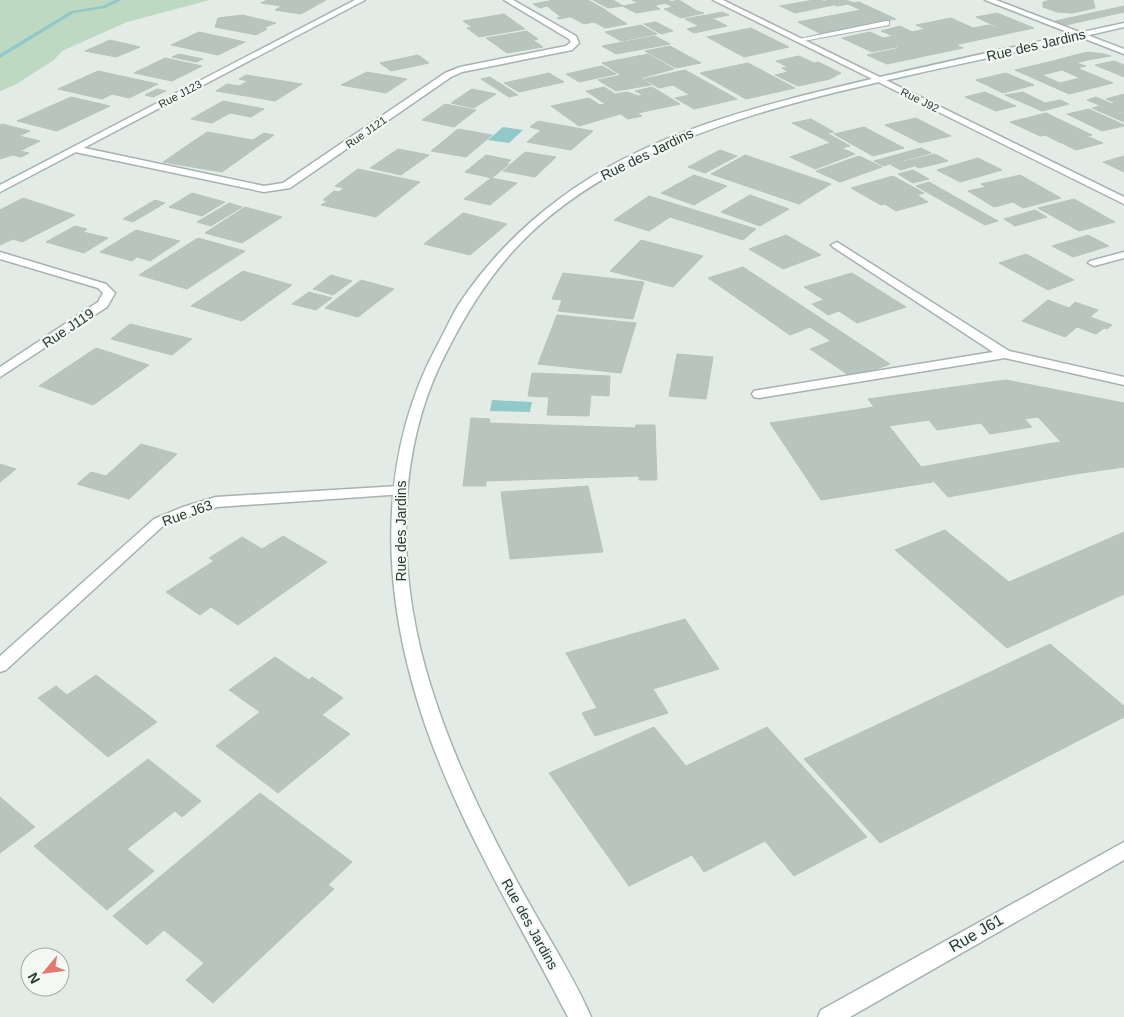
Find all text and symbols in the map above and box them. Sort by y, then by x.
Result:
street label: Rue des Jardins [985,26,1087,64]
street label: Rue J123 [156,78,204,110]
street label: Rue J92 [899,86,941,114]
street label: Rue J121 [343,114,389,150]
street label: Rue des Jardins [598,125,696,183]
street label: Rue J119 [39,305,97,351]
street label: Rue des Jardins [393,480,409,582]
street label: Rue J63 [160,496,214,529]
street label: Rue des Jardins [498,876,562,972]
street label: Rue J61 [946,911,1006,955]
north arrow [20,947,70,997]
text: N [24,970,43,987]

